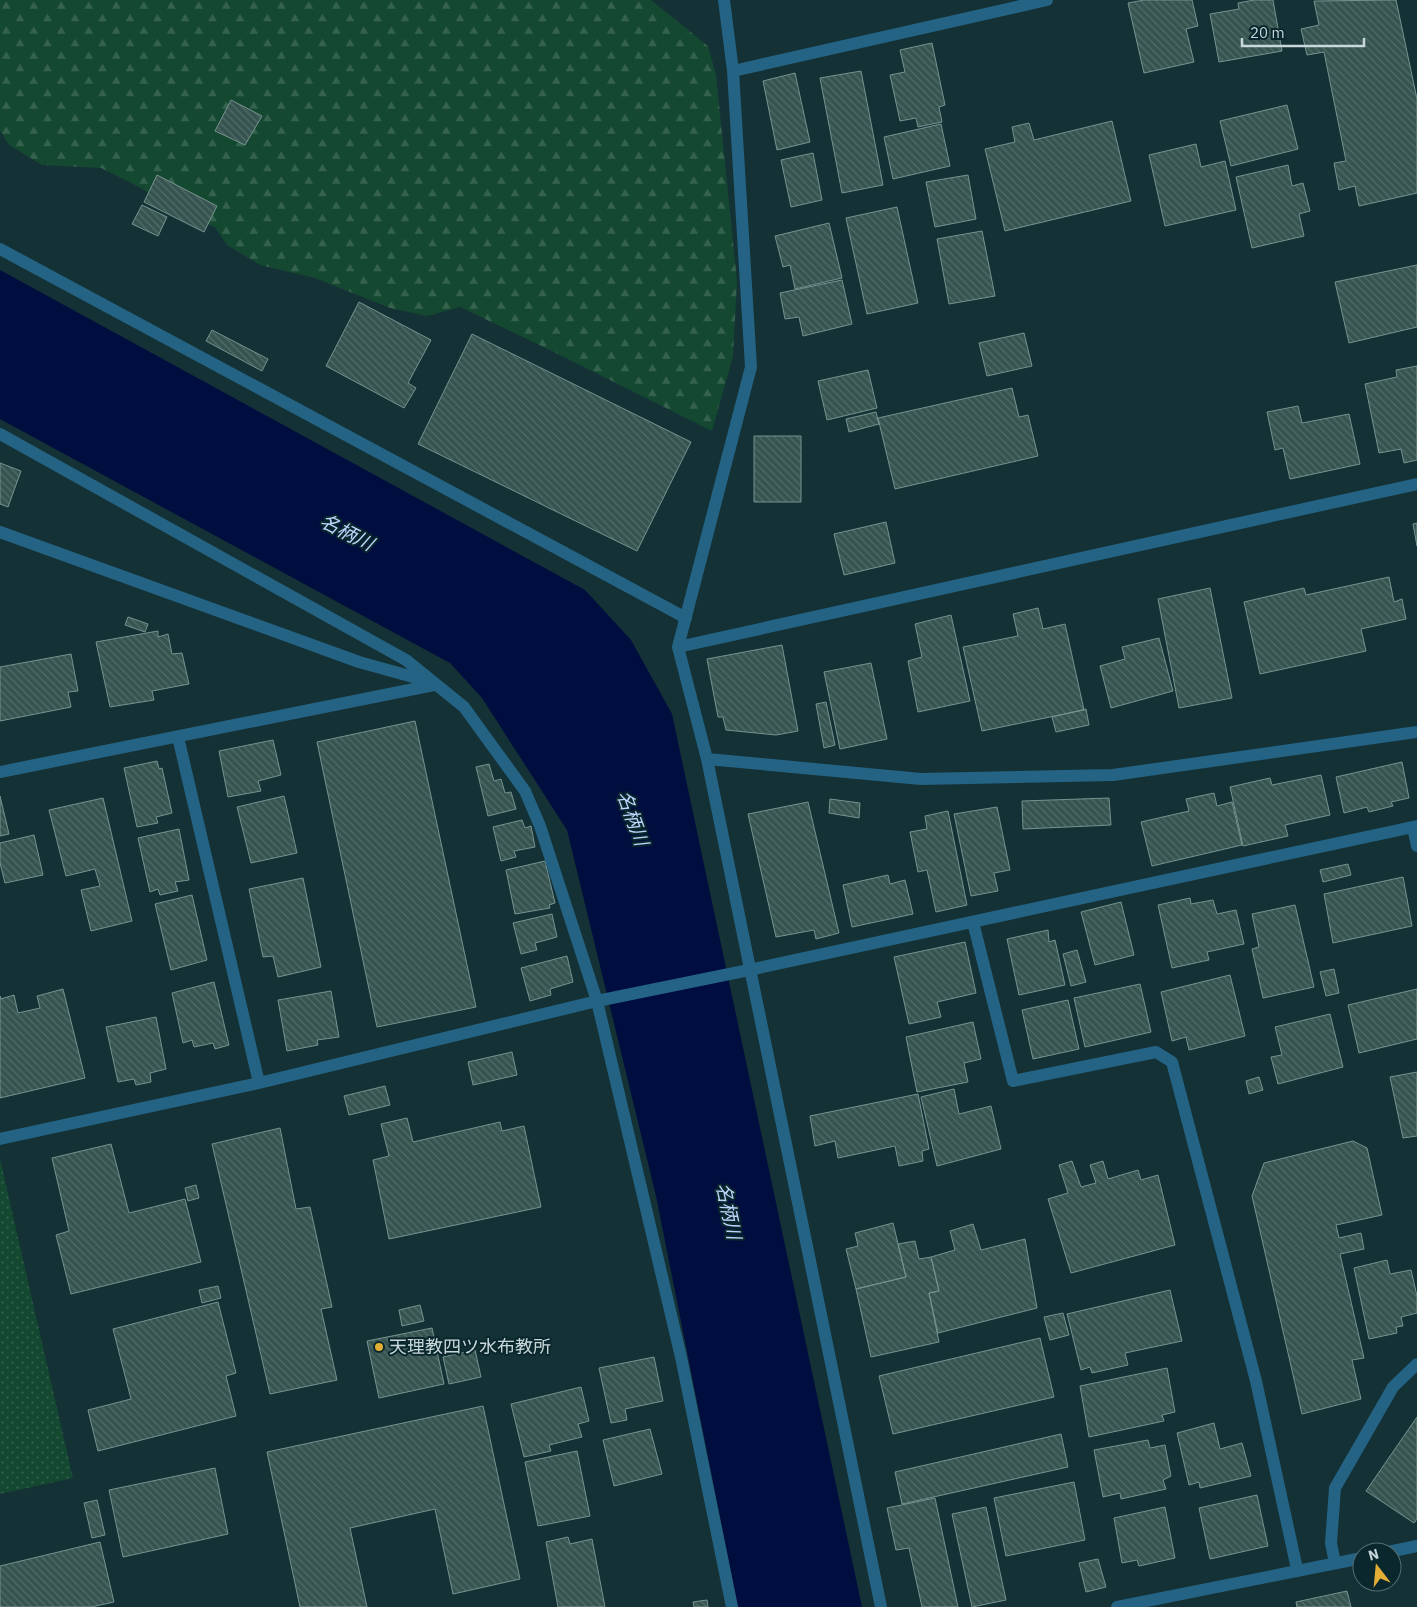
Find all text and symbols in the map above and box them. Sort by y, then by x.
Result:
scale bar [1242,15,1364,47]
text: 20 m [1250,23,1285,42]
water label: 名柄川 [316,508,380,557]
water label: 名柄川 [612,787,655,851]
water label: 名柄川 [711,1181,747,1243]
place label: 天理教四ツ水布教所 [389,1335,551,1358]
marker: 天理教四ツ水布教所 [373,1341,385,1353]
north arrow [1352,1542,1402,1592]
text: N [1366,1544,1381,1565]

